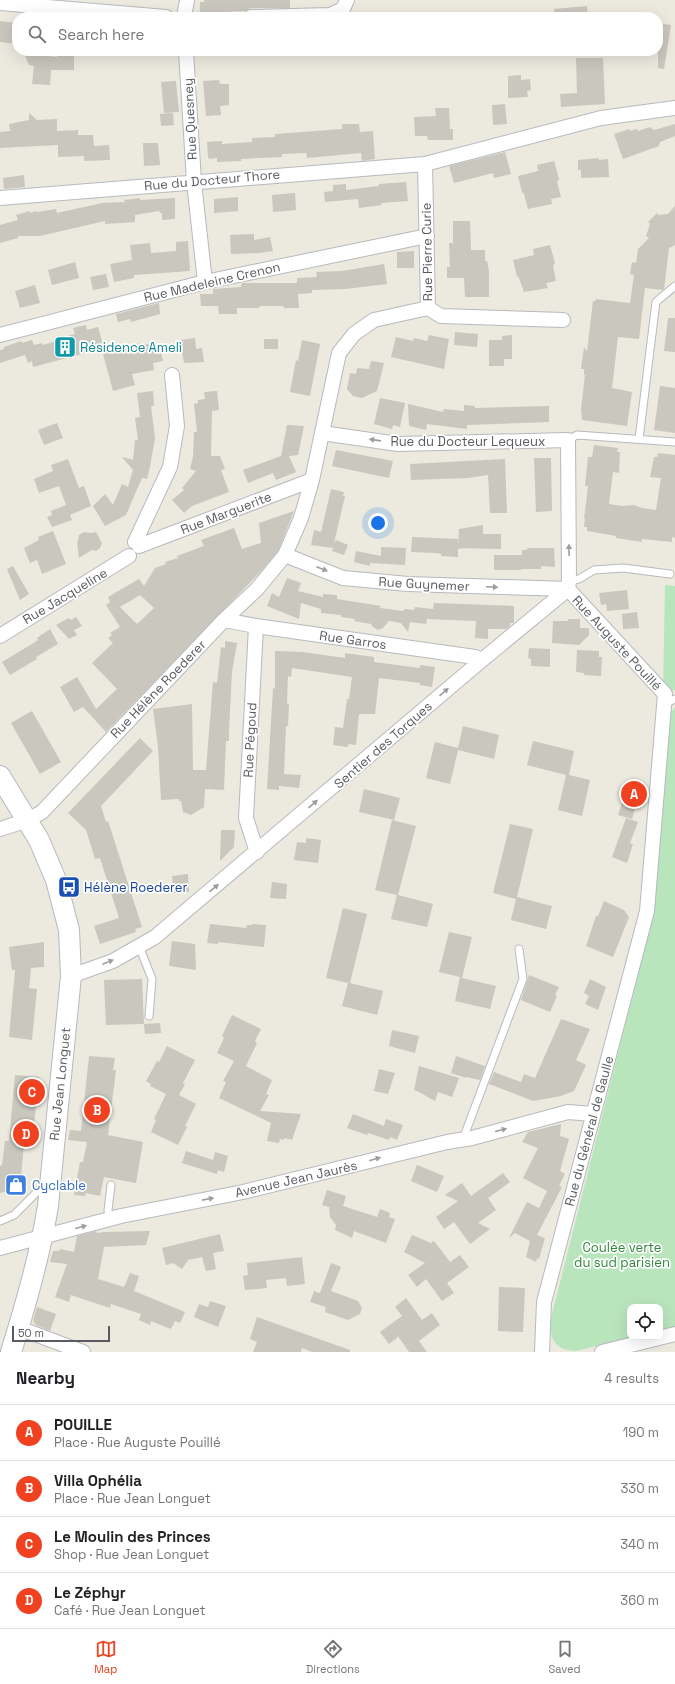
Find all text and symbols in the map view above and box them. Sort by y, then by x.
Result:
search box [12,12,663,56]
icon: search [26,23,48,45]
text: Search here [58,25,144,44]
street label: Rue Quesney [179,78,201,160]
street label: Rue du Docteur Thore [143,166,281,194]
street label: Rue Pierre Curie [418,203,436,301]
street label: Rue Madeleine Crenon [142,258,282,306]
building icon: Résidence Ameli [52,334,78,360]
place label: Résidence Ameli [80,339,182,356]
street label: Rue du Docteur Lequeux [390,433,546,450]
one-way arrow [369,437,381,443]
street label: Rue Marguerite [178,488,274,538]
your location [368,513,388,533]
one-way arrow [566,543,572,556]
street label: Rue Jacqueline [20,564,110,628]
one-way arrow [316,567,328,573]
street label: Rue Guynemer [378,573,470,595]
one-way arrow [486,584,499,590]
street label: Rue Auguste Pouillé [569,592,665,694]
street label: Rue Garros [318,627,388,653]
street label: Rue Hélène Roederer [107,636,210,742]
one-way arrow [439,688,449,697]
street label: Sentier des Torques [330,698,436,792]
street label: Rue Pégoud [240,702,260,778]
pin: A [621,779,647,809]
one-way arrow [308,800,318,809]
bus stop icon: Hélène Roederer [56,874,82,900]
place label: Hélène Roederer [84,879,187,896]
one-way arrow [209,884,219,893]
one-way arrow [103,959,115,965]
street label: Rue Jean Longuet [46,1026,74,1141]
street label: Rue du Général de Gaulle [561,1054,617,1208]
pin: C [19,1077,45,1107]
pin: B [84,1095,110,1125]
pin: D [13,1119,39,1149]
one-way arrow [495,1127,508,1133]
one-way arrow [369,1156,381,1162]
street label: Avenue Jean Jaurès [233,1157,359,1201]
shop icon: Cyclable [3,1172,29,1198]
place label: Cyclable [32,1177,86,1194]
one-way arrow [201,1196,214,1202]
one-way arrow [75,1224,87,1230]
park label: Coulée verte du sud parisien [574,1239,670,1271]
map controls [627,1304,663,1340]
button: locate [627,1304,663,1340]
scale bar [12,1324,110,1343]
text: 50 m [18,1326,44,1340]
text: Nearby [16,1367,75,1389]
text: 4 results [604,1370,659,1387]
text: POUILLE [54,1415,112,1434]
text: A [25,1424,33,1441]
text: 190 m [623,1424,659,1441]
text: Place · Rue Auguste Pouillé [54,1434,221,1451]
text: Villa Ophélia [54,1471,142,1490]
text: B [25,1480,33,1497]
text: 330 m [620,1480,659,1497]
text: Place · Rue Jean Longuet [54,1490,211,1507]
text: Le Moulin des Princes [54,1527,211,1546]
text: C [25,1536,33,1553]
text: 340 m [620,1536,659,1553]
text: Shop · Rue Jean Longuet [54,1546,209,1563]
text: Le Zéphyr [54,1583,126,1602]
text: D [25,1592,33,1609]
text: 360 m [620,1592,659,1609]
text: Café · Rue Jean Longuet [54,1602,206,1619]
tab: Map [94,1638,117,1676]
tab: Directions [306,1638,360,1676]
tab: Saved [549,1638,581,1676]

